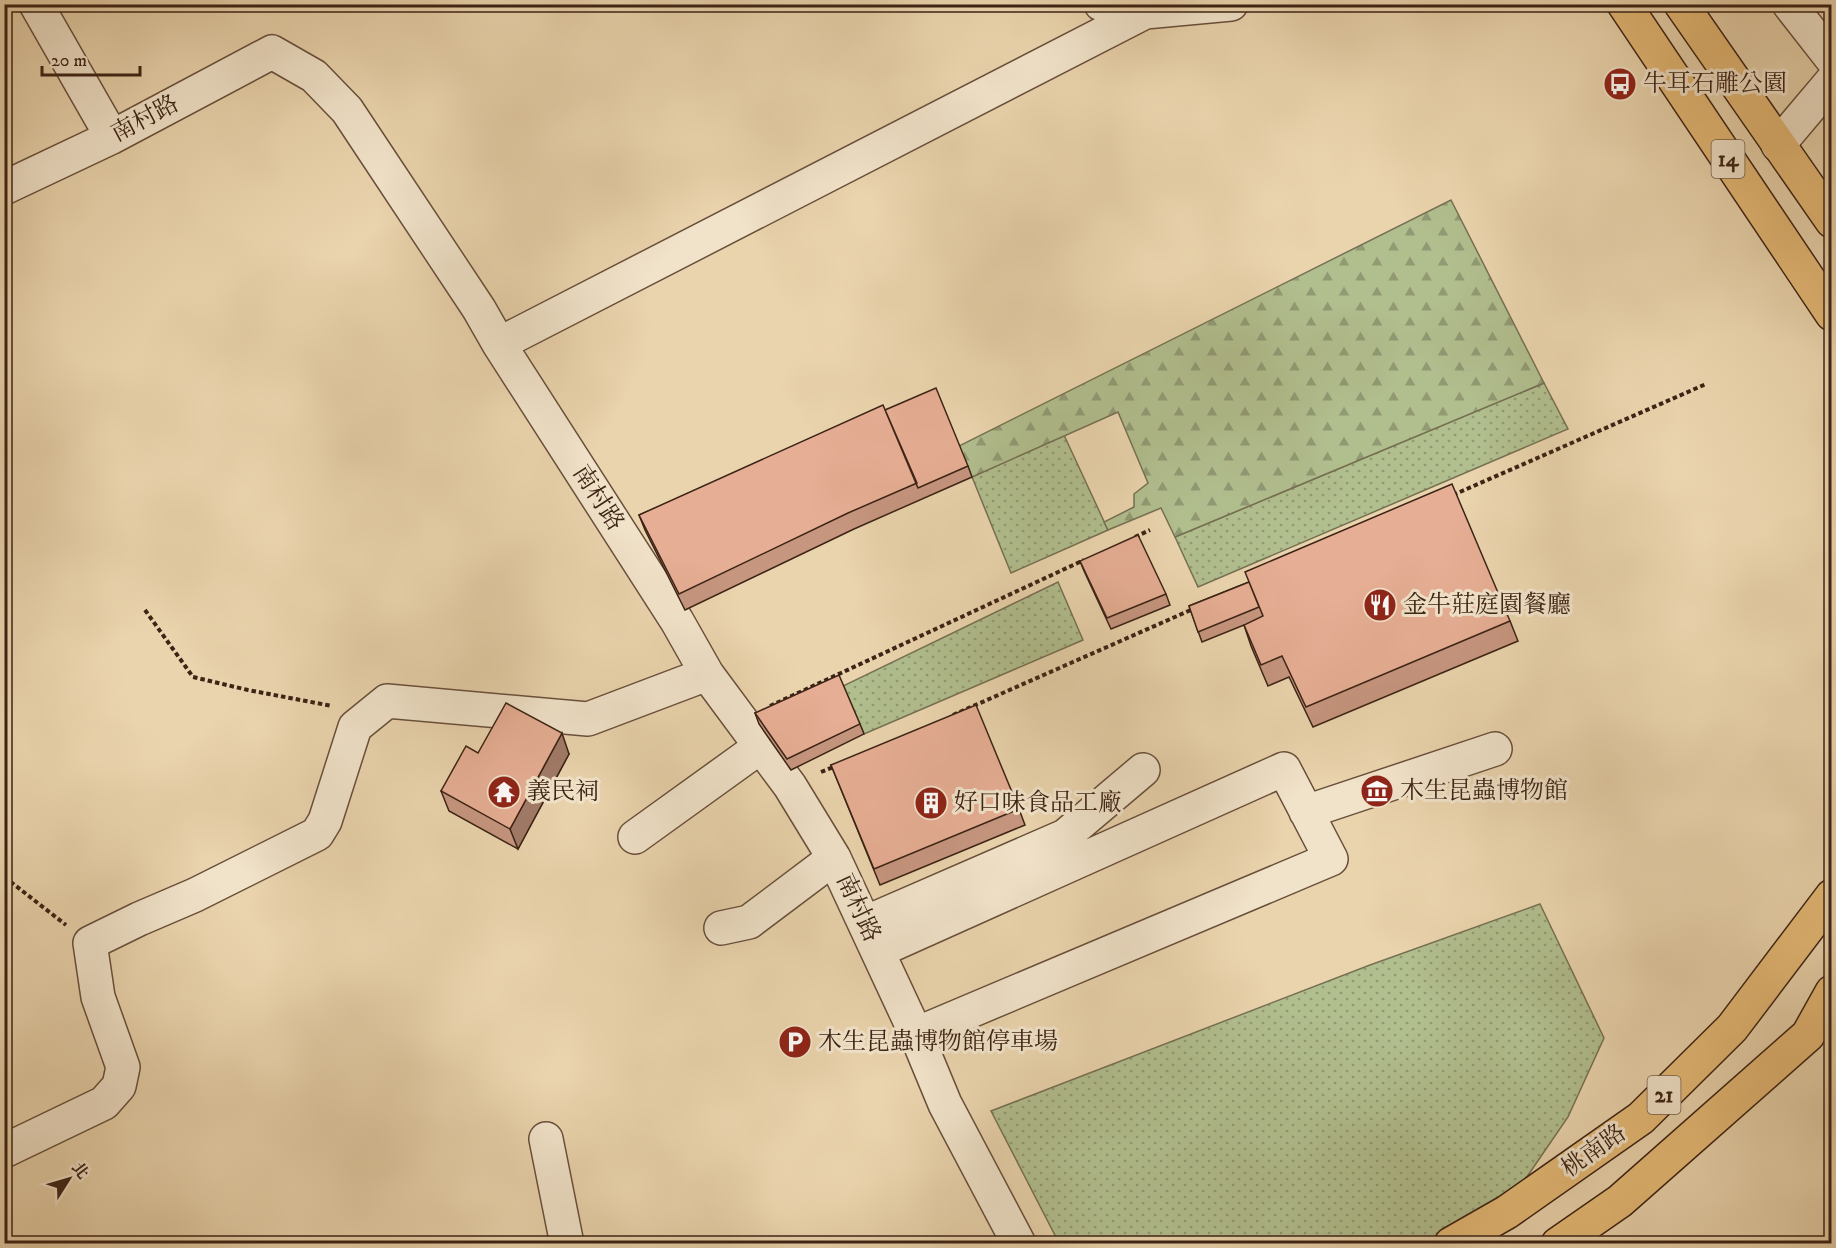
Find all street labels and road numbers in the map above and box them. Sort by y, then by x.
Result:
street label: 南村路 [106,89,184,149]
road number: 14 [1712,140,1744,178]
street label: 南村路 [566,460,630,536]
street label: 南村路 [829,869,887,947]
road number: 21 [1648,1076,1680,1114]
street label: 桃南路 [1556,1118,1632,1184]

